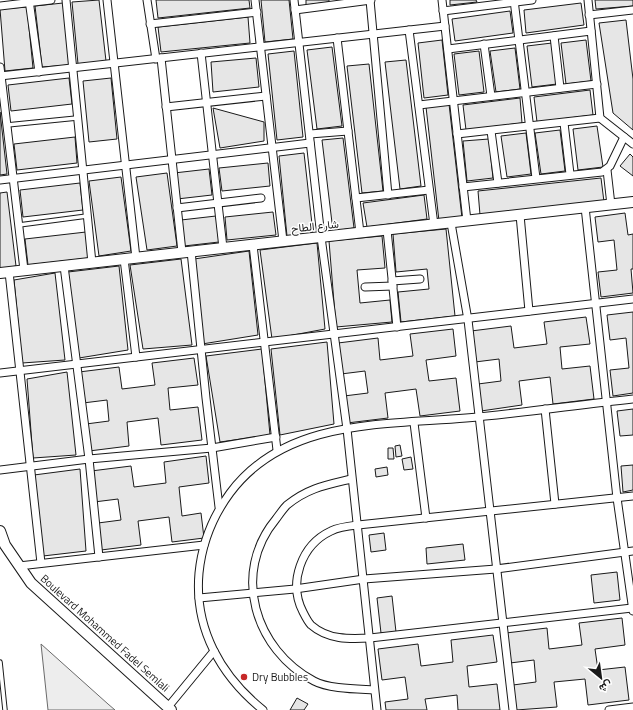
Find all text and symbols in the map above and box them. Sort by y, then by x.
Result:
street label: شارع الطاح [290,216,340,236]
street label: Boulevard Mohammed Fadel Semlali [37,571,173,695]
north arrow [581,658,621,698]
place label: Dry Bubbles [252,669,308,685]
marker: Dry Bubbles [239,672,249,682]
text: ش [596,677,616,697]

